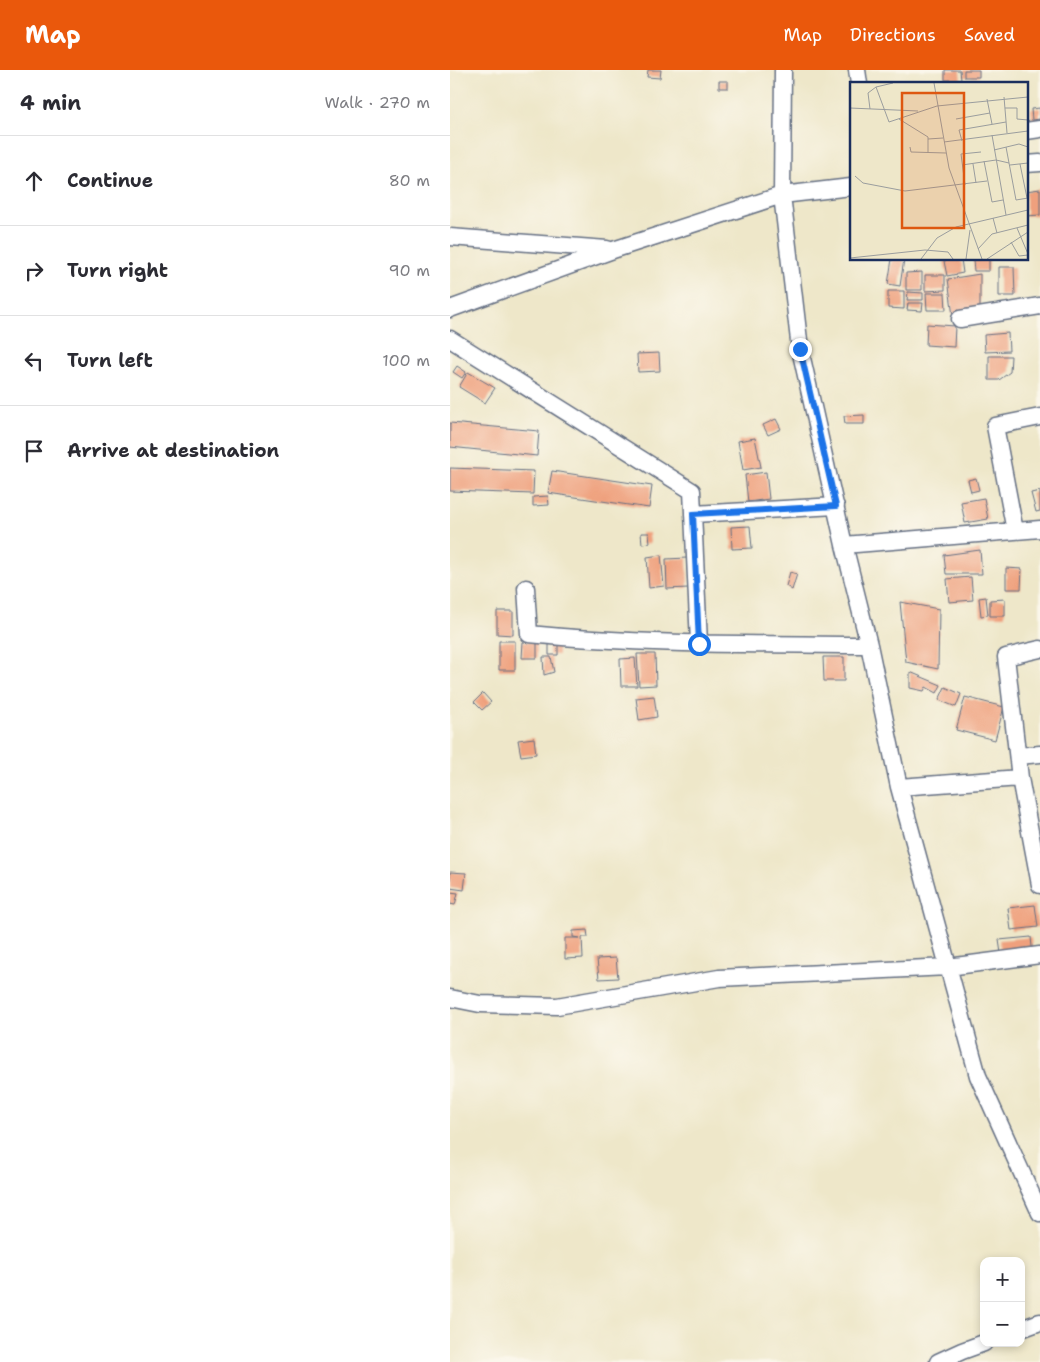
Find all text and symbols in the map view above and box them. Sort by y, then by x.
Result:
text: Map [25,19,81,51]
text: Map [784,23,822,47]
text: Directions [850,23,936,47]
text: Saved [964,23,1015,47]
inset map [850,82,1028,260]
text: 4 min [20,89,81,117]
text: Walk · 270 m [325,92,430,113]
icon: ahead [20,167,48,195]
text: Continue [67,168,153,193]
text: 80 m [389,170,430,191]
icon: right [20,257,48,285]
text: Turn right [67,258,168,283]
text: 90 m [389,260,430,281]
route end [789,338,812,361]
icon: left [20,347,48,375]
text: Turn left [67,348,153,373]
text: 100 m [382,350,430,371]
icon: arrive [20,437,48,465]
text: Arrive at destination [67,438,279,463]
route start [688,633,711,656]
map controls [980,1257,1025,1347]
button: + [980,1257,1025,1302]
button: − [980,1302,1025,1347]

